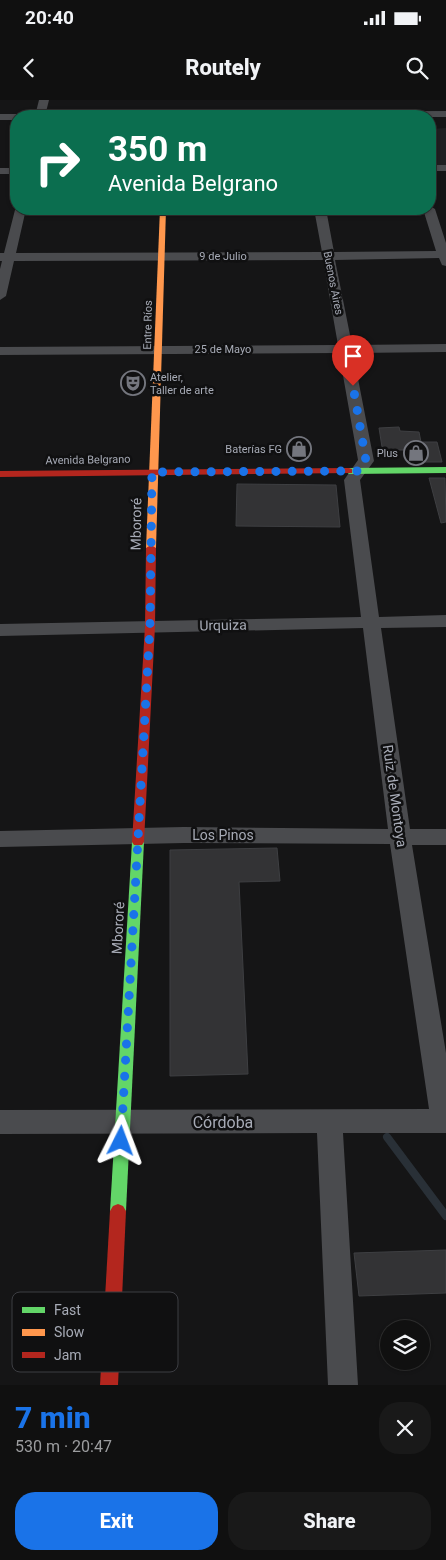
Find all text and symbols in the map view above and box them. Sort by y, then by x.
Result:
text: 20:40 [25,6,74,29]
icon: back [15,54,43,82]
icon: search [403,54,431,82]
text: Routely [185,55,261,80]
text: 350 m [108,129,207,170]
icon: right [25,130,90,195]
text: Avenida Belgrano [108,171,278,196]
street label: 9 de Julio [199,250,247,263]
street label: Buenos Aires [320,250,346,316]
street label: Entre Ríos [141,300,155,350]
pin [332,335,374,386]
icon: arrive [339,342,367,370]
street label: 25 de Mayo [195,343,251,356]
theatre icon: Atelier, Taller de arte [120,370,146,396]
place label: Atelier, Taller de arte [150,371,214,397]
shop icon: Baterías FG [286,436,312,462]
shop icon: Plus [403,440,429,466]
place label: Baterías FG [225,443,282,456]
place label: Plus [377,447,398,460]
street label: Avenida Belgrano [45,453,131,467]
street label: Mbororé [128,498,144,550]
street label: Urquiza [199,617,247,633]
street label: Ruiz de Montoya [380,744,410,848]
street label: Los Pinos [192,827,254,843]
street label: Mbororé [109,901,127,955]
street label: Córdoba [193,1113,253,1132]
position arrow [94,1114,146,1166]
legend [12,1292,178,1372]
text: Fast [54,1302,81,1318]
map controls [380,1320,430,1370]
button: layers [380,1320,430,1370]
text: Slow [54,1324,85,1340]
text: Jam [54,1347,82,1363]
text: 7 min [15,1400,91,1435]
button: close [379,1402,431,1454]
text: 530 m · 20:47 [15,1437,112,1456]
button: Exit [15,1492,218,1550]
button: Share [228,1492,431,1550]

